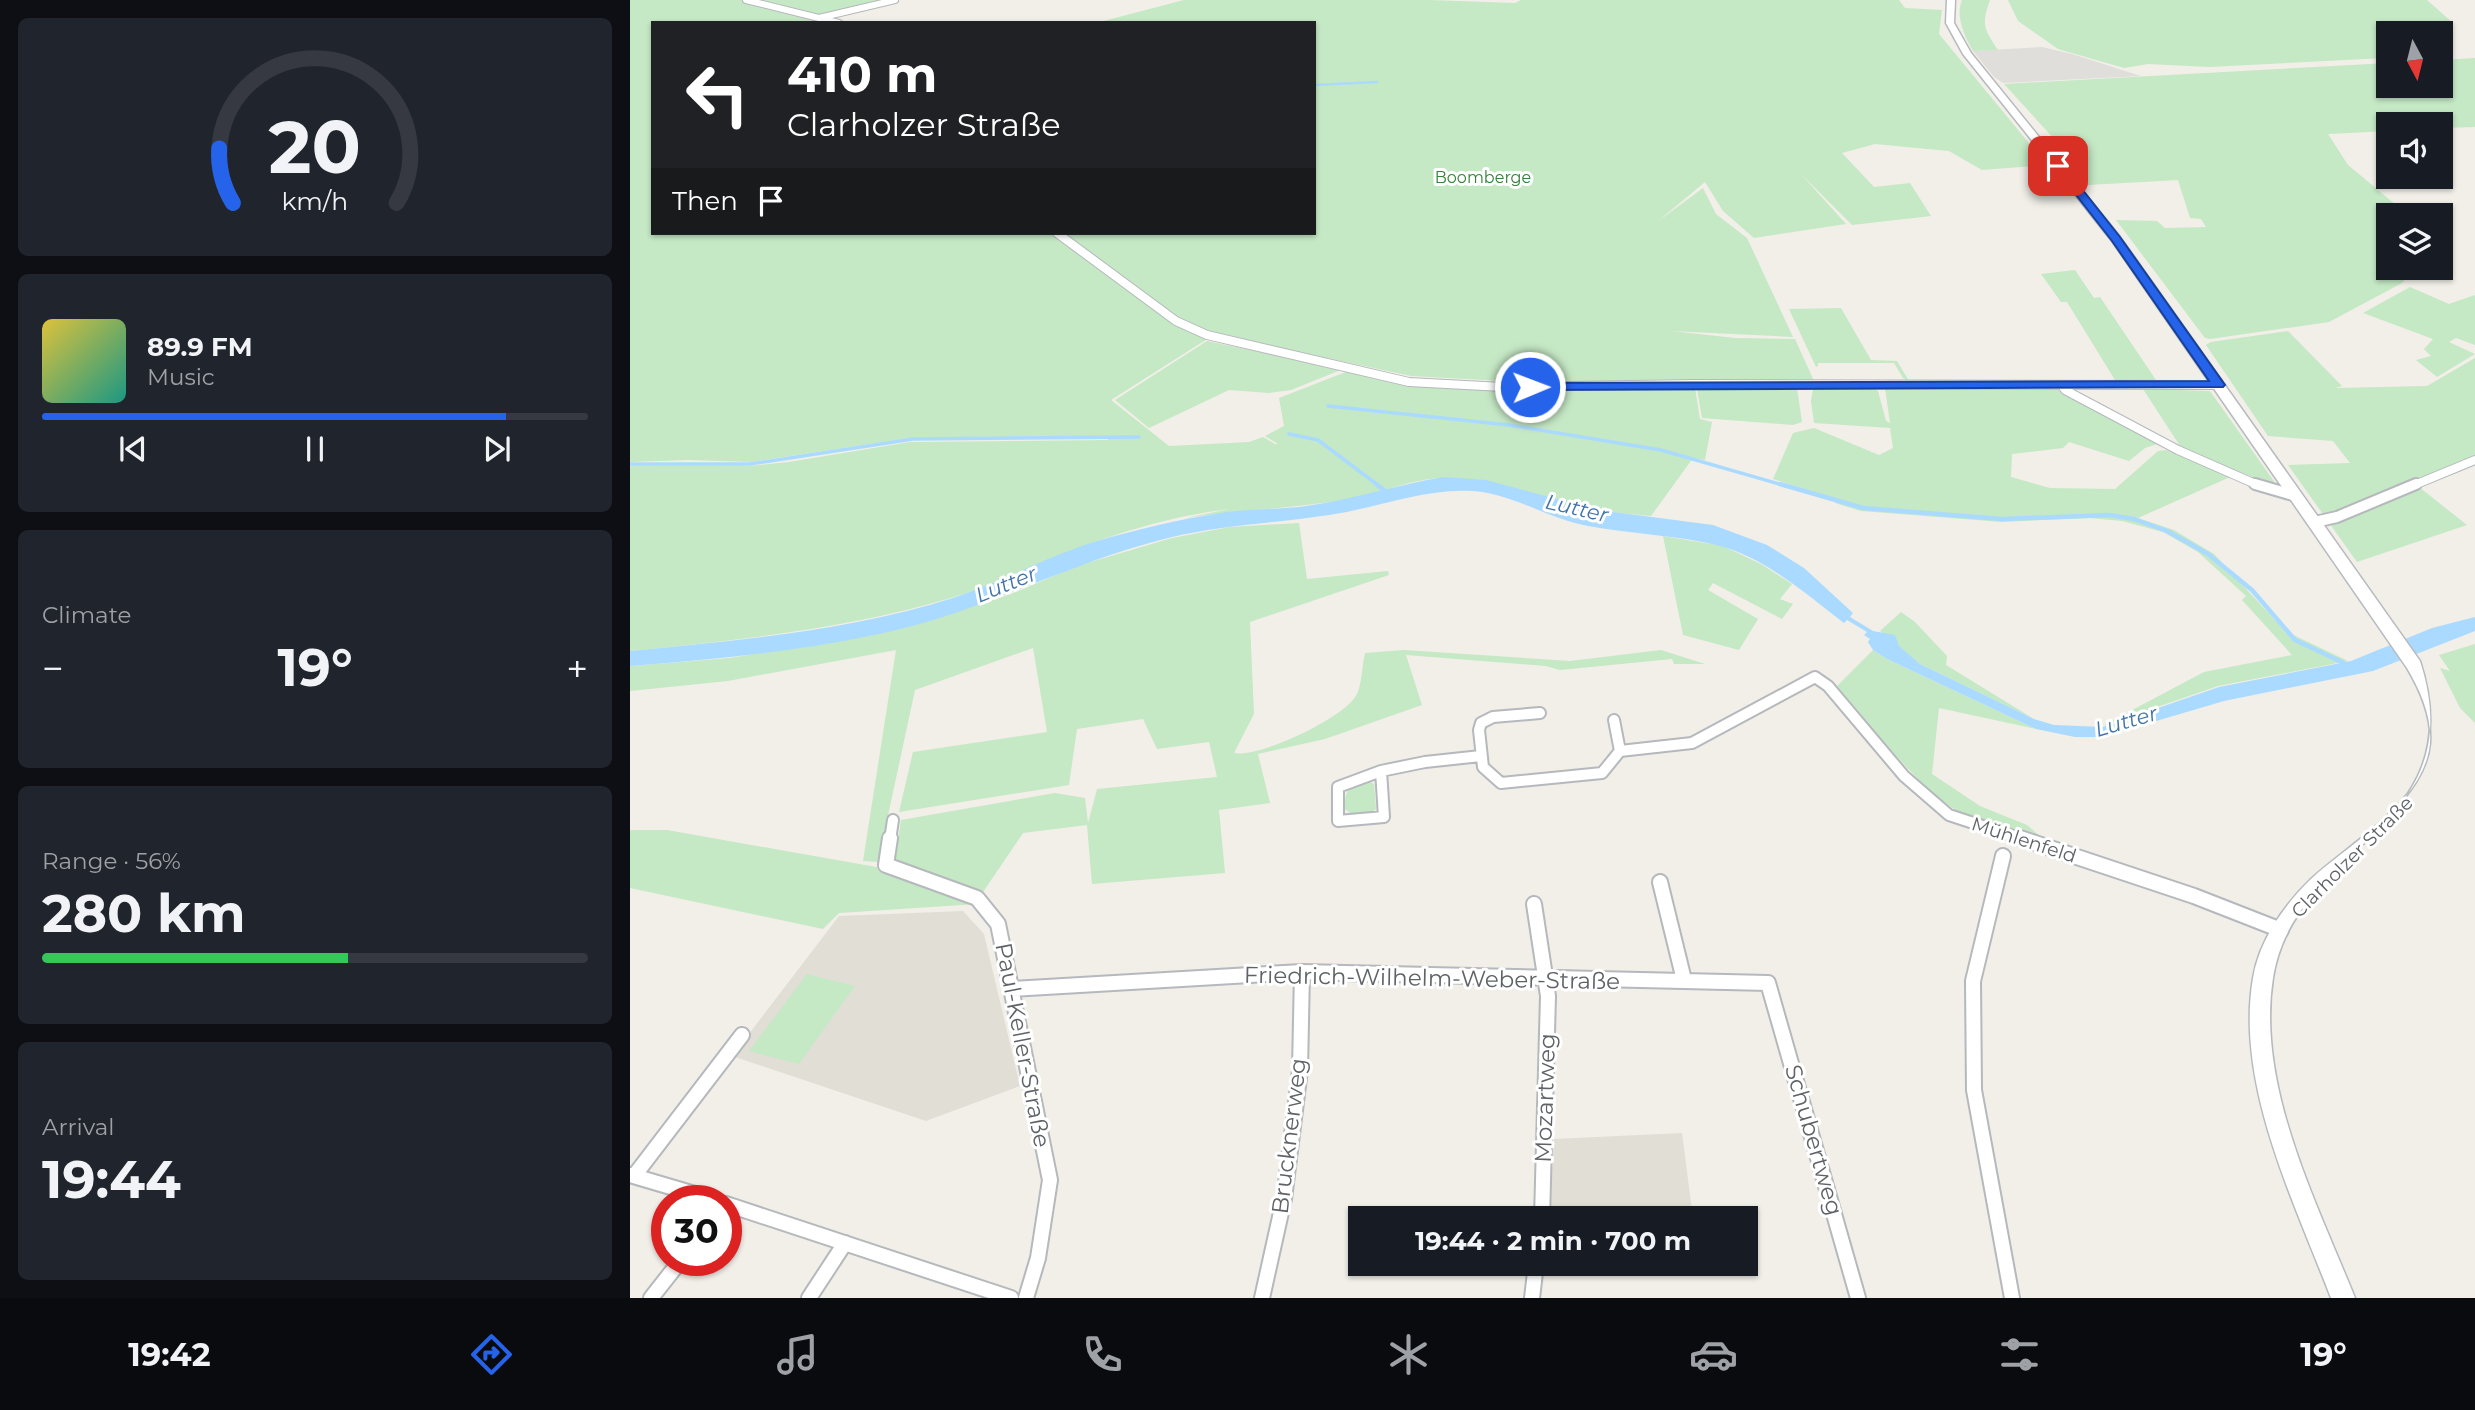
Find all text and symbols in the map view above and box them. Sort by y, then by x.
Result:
north arrow [2376,21,2454,98]
map controls [2376,21,2453,280]
text: 410 m [787,45,937,104]
icon: left [672,49,763,140]
text: 20 [269,103,361,191]
text: Clarholzer Straße [787,105,1060,144]
button: sound [2376,112,2453,189]
pin [2028,136,2088,196]
icon: arrive [2039,147,2077,185]
park label: Boomberge [1435,168,1531,187]
icon: arrive [752,182,790,220]
text: Then [672,185,738,217]
text: km/h [282,186,348,216]
button: layers [2376,203,2453,280]
text: 89.9 FM [147,331,253,363]
position arrow [1493,350,1567,424]
text: Music [147,363,215,391]
icon: previous [114,430,152,468]
icon: pause [296,430,334,468]
icon: next [478,430,516,468]
water label: Lutter [1543,489,1611,527]
water label: Lutter [972,560,1041,608]
text: Climate [42,601,131,629]
text: 19° [277,636,353,699]
text: − [42,645,64,692]
text: + [566,645,588,692]
water label: Lutter [2092,700,2161,742]
street label: Clarholzer Straße [2286,791,2418,923]
street label: Mühlenfeld [1969,812,2079,868]
text: Range · 56% [42,847,181,875]
text: 280 km [42,882,245,945]
street label: Paul-Keller-Straße [989,940,1057,1150]
street label: Friedrich-Wilhelm-Weber-Straße [1244,961,1620,995]
street label: Mozartweg [1529,1033,1561,1163]
street label: Brucknerweg [1266,1056,1312,1216]
street label: Schubertweg [1779,1061,1849,1219]
text: Arrival [42,1113,115,1141]
text: 19:44 [42,1148,181,1211]
speed limit sign: 30 [651,1185,742,1276]
text: 19:44 · 2 min · 700 m [1415,1225,1691,1257]
icon: directions [467,1330,516,1379]
icon: music [773,1330,822,1379]
icon: phone [1078,1330,1127,1379]
icon: climate [1384,1330,1433,1379]
icon: car [1689,1330,1738,1379]
icon: filters [1995,1330,2044,1379]
text: 19:42 [128,1335,211,1374]
text: 19° [2300,1335,2347,1374]

